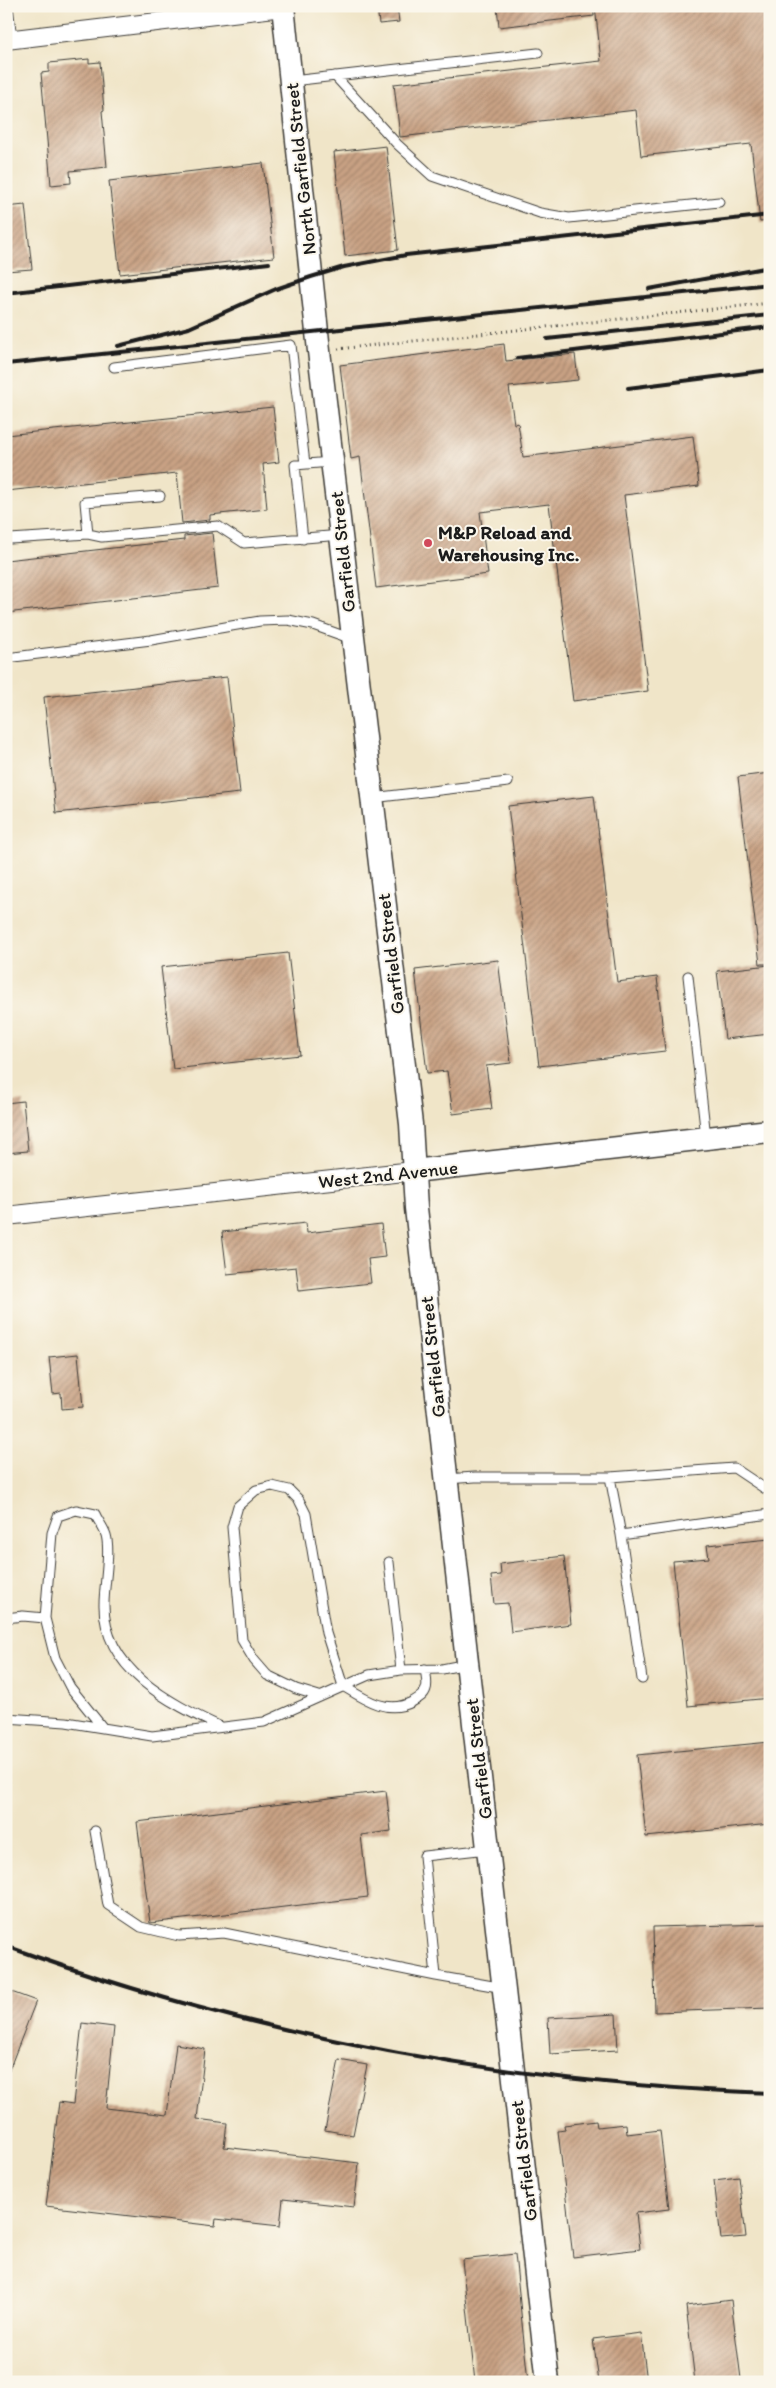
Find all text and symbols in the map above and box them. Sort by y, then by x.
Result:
street label: North Garfield Street [280,82,321,256]
street label: Garfield Street [325,490,360,614]
place label: M&P Reload and Warehousing Inc. [438,521,579,566]
marker: M&P Reload and Warehousing Inc. [422,537,434,549]
street label: Garfield Street [372,892,409,1016]
street label: West 2nd Avenue [317,1156,459,1193]
street label: Garfield Street [415,1295,450,1419]
street label: Garfield Street [460,1697,497,1821]
street label: Garfield Street [505,2099,542,2223]

